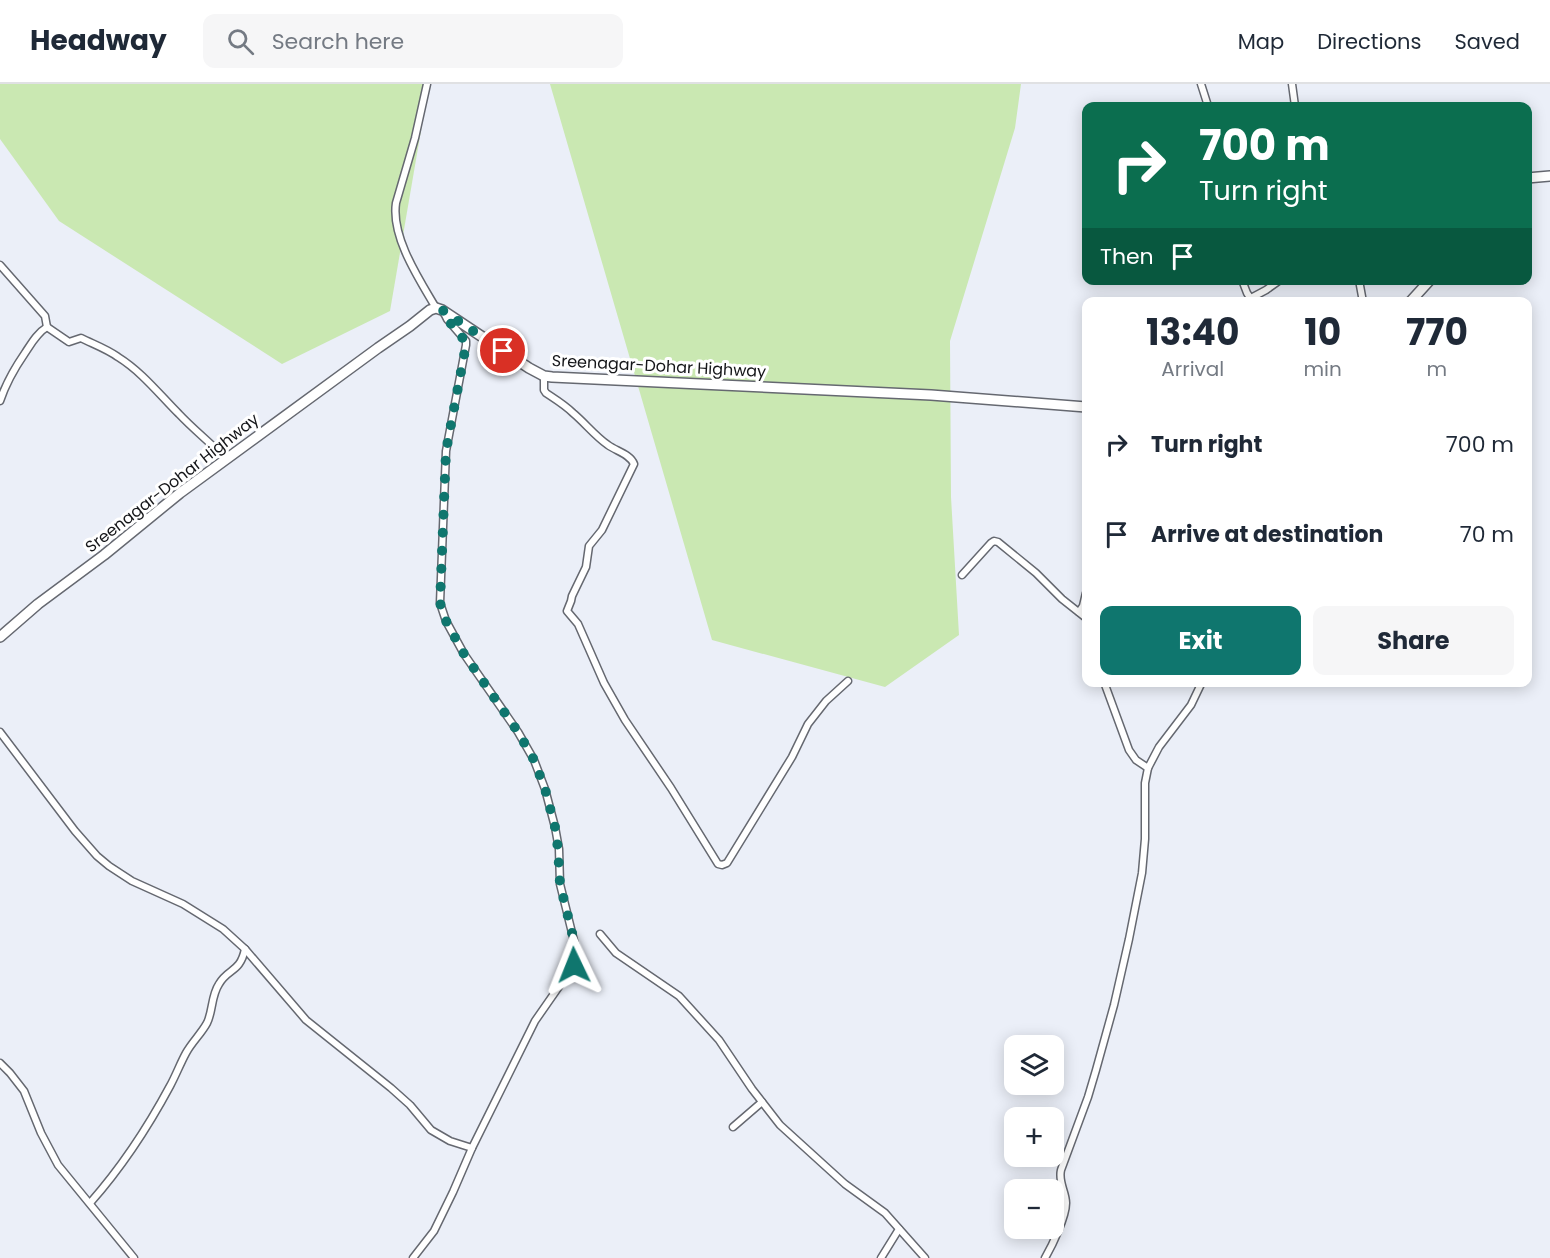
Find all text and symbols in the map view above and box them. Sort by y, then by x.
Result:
search box [203,14,623,68]
text: Headway [30,21,167,60]
icon: search [224,25,257,58]
text: Search here [272,26,404,57]
text: Map [1238,27,1284,56]
text: Directions [1317,27,1421,56]
text: Saved [1454,27,1520,56]
text: 700 m [1199,116,1330,175]
icon: right [1100,126,1178,204]
text: Turn right [1199,172,1328,209]
icon: arrive [1166,240,1199,273]
text: Then [1100,241,1154,272]
text: 13:40 [1146,307,1239,358]
text: 10 [1304,307,1341,358]
text: 770 [1406,307,1468,358]
pin [477,325,528,376]
icon: arrive [486,334,519,367]
street label: Sreenagar-Dohar Highway [551,349,767,383]
text: Arrival [1161,355,1224,383]
text: min [1304,355,1342,383]
text: m [1427,355,1447,383]
street label: Sreenagar-Dohar Highway [80,408,264,558]
icon: right [1100,428,1133,461]
text: Turn right [1151,429,1262,460]
text: 700 m [1446,429,1514,460]
icon: arrive [1100,518,1133,551]
text: Arrive at destination [1151,519,1383,550]
text: 70 m [1460,519,1514,550]
button: Exit [1100,606,1301,675]
button: Share [1313,606,1514,675]
position arrow [542,933,606,997]
map controls [1004,1035,1064,1239]
button: layers [1004,1035,1064,1095]
button: + [1004,1107,1064,1167]
button: − [1004,1179,1064,1239]

